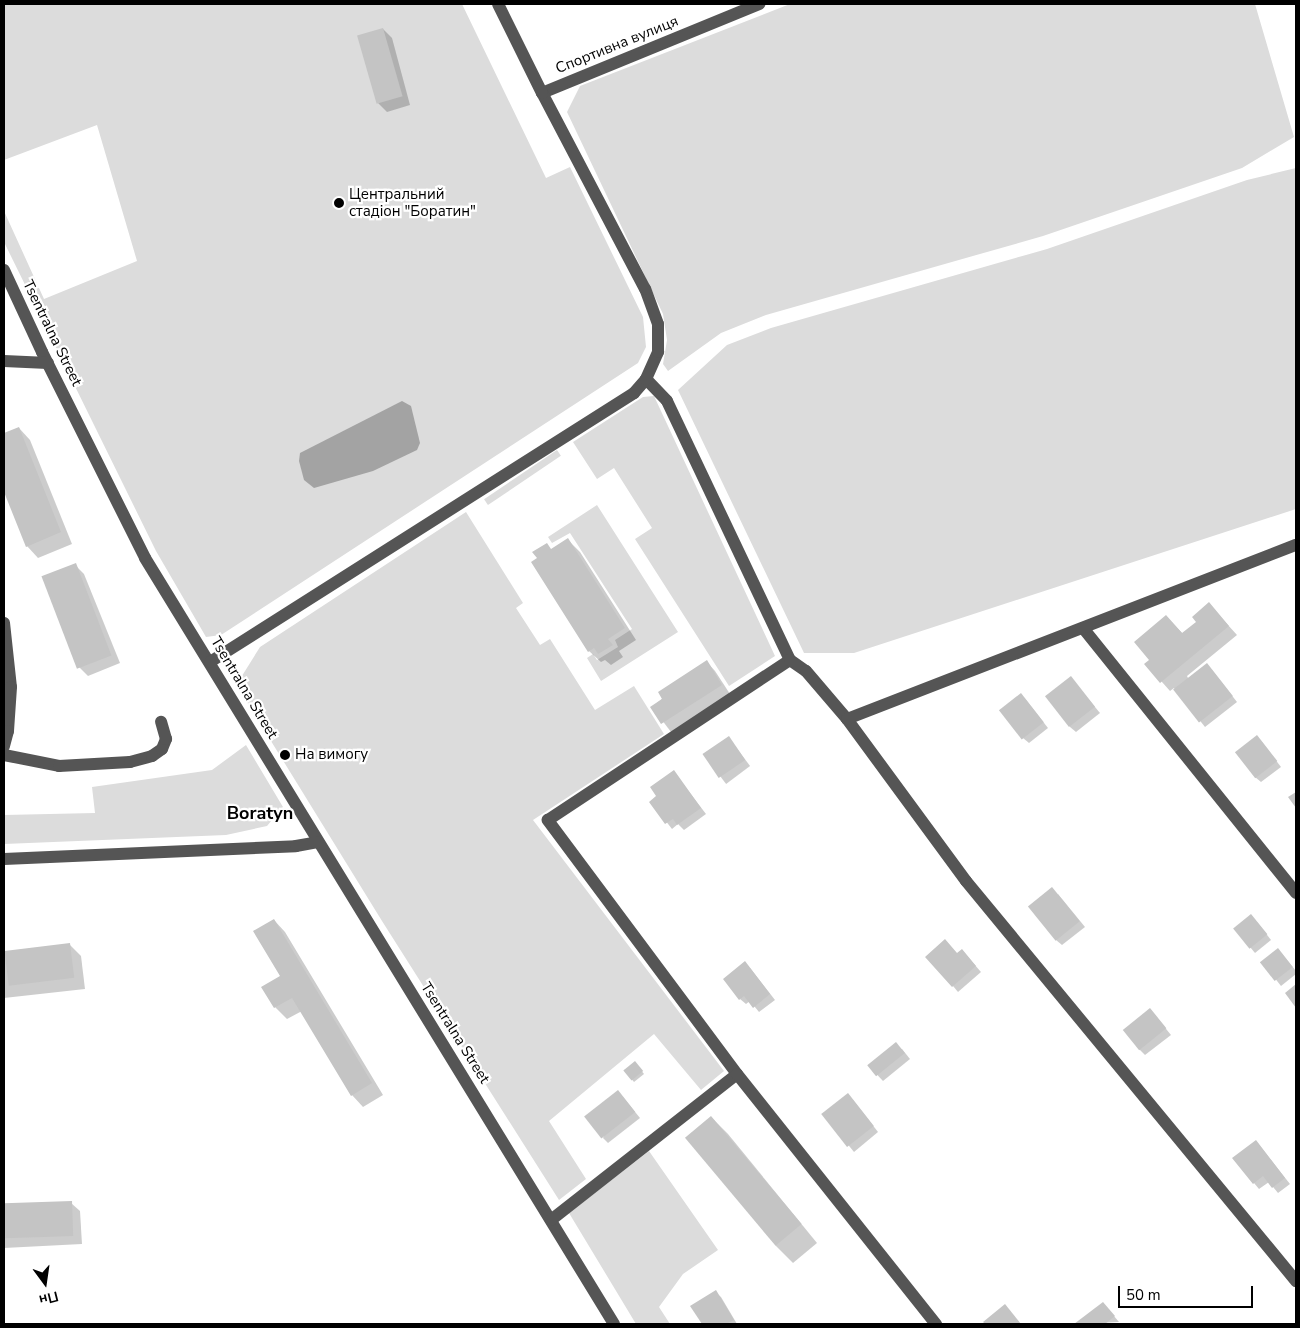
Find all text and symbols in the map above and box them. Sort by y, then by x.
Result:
street label: Спортивна вулиця [553,12,681,78]
place label: Центральний стадіон "Боратин" [349,185,476,220]
marker: Центральний стадіон "Боратин" [333,197,345,209]
street label: Tsentralna Street [19,277,85,389]
street label: Tsentralna Street [206,634,282,742]
place label: На вимогу [295,746,368,764]
marker: На вимогу [279,749,291,761]
district label: Boratyn [227,802,293,824]
street label: Tsentralna Street [417,979,493,1087]
north arrow [20,1258,70,1308]
scale bar [1120,1276,1255,1308]
text: 50 m [1126,1285,1161,1305]
text: Пн [37,1286,60,1310]

